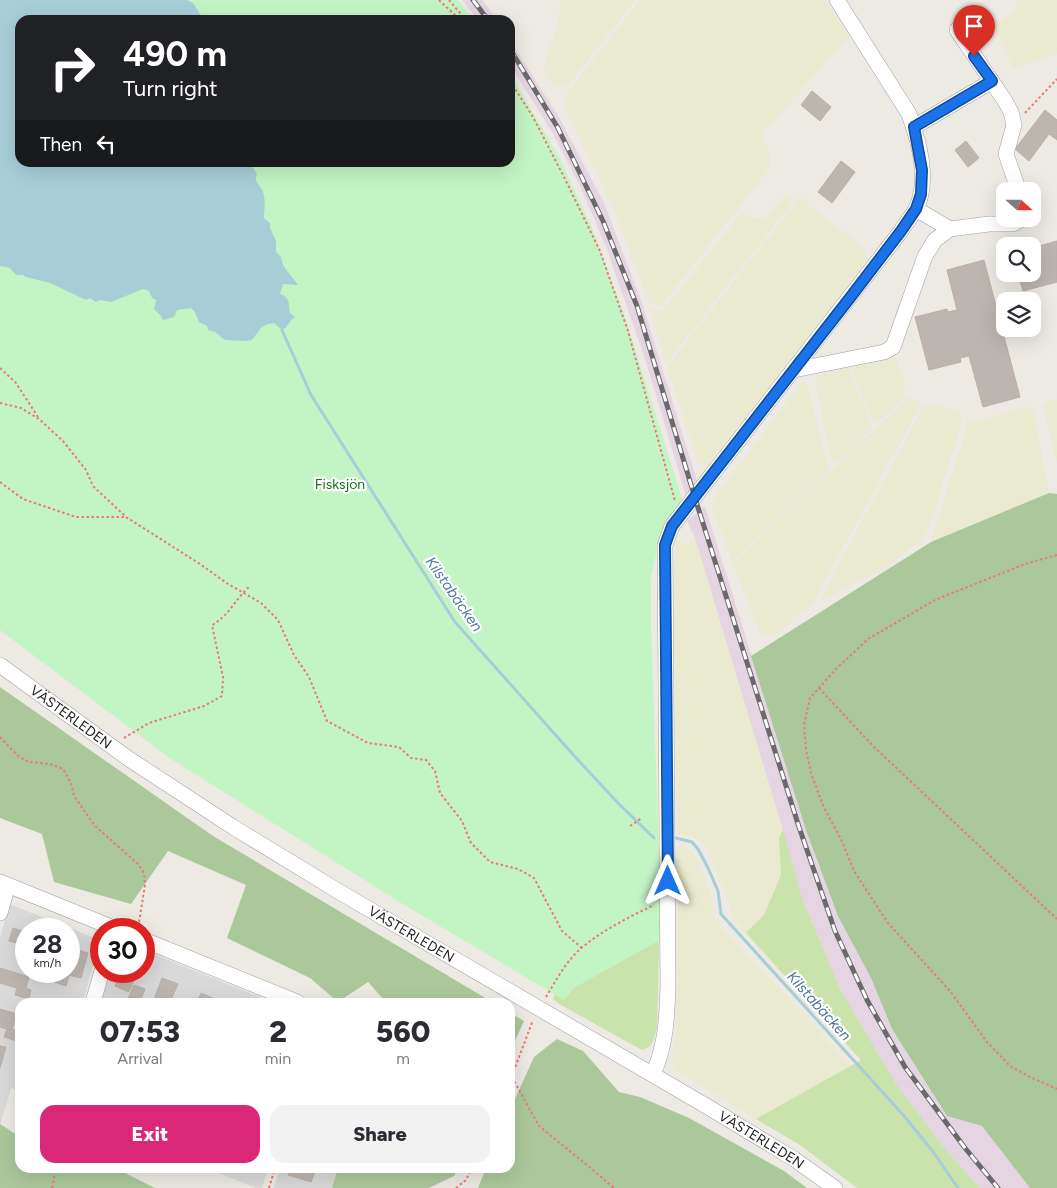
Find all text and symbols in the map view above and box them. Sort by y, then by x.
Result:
pin [953,5,995,56]
icon: arrive [960,12,988,40]
text: 490 m [123,33,227,75]
icon: right [40,35,105,100]
text: Turn right [123,75,218,102]
icon: left [92,130,120,158]
text: Then [40,133,82,156]
north arrow [996,182,1041,228]
map controls [996,182,1041,337]
button: search [996,237,1041,282]
button: layers [996,292,1041,337]
park label: Fisksjön [315,476,365,493]
water label: Kilstabäcken [422,553,486,635]
street label: VÄSTERLEDEN [27,682,115,753]
position arrow [641,854,693,906]
street label: VÄSTERLEDEN [365,903,457,966]
speed limit sign: 30 [90,918,155,983]
text: 28 [33,929,62,959]
text: km/h [34,956,61,970]
water label: Kilstabäcken [783,968,855,1044]
text: 07:53 [100,1013,180,1050]
text: 2 [269,1013,287,1050]
text: 560 [376,1013,430,1050]
text: Arrival [117,1049,163,1068]
text: min [265,1049,291,1068]
text: m [396,1049,410,1068]
button: Exit [40,1105,260,1163]
button: Share [270,1105,490,1163]
street label: VÄSTERLEDEN [716,1108,807,1173]

